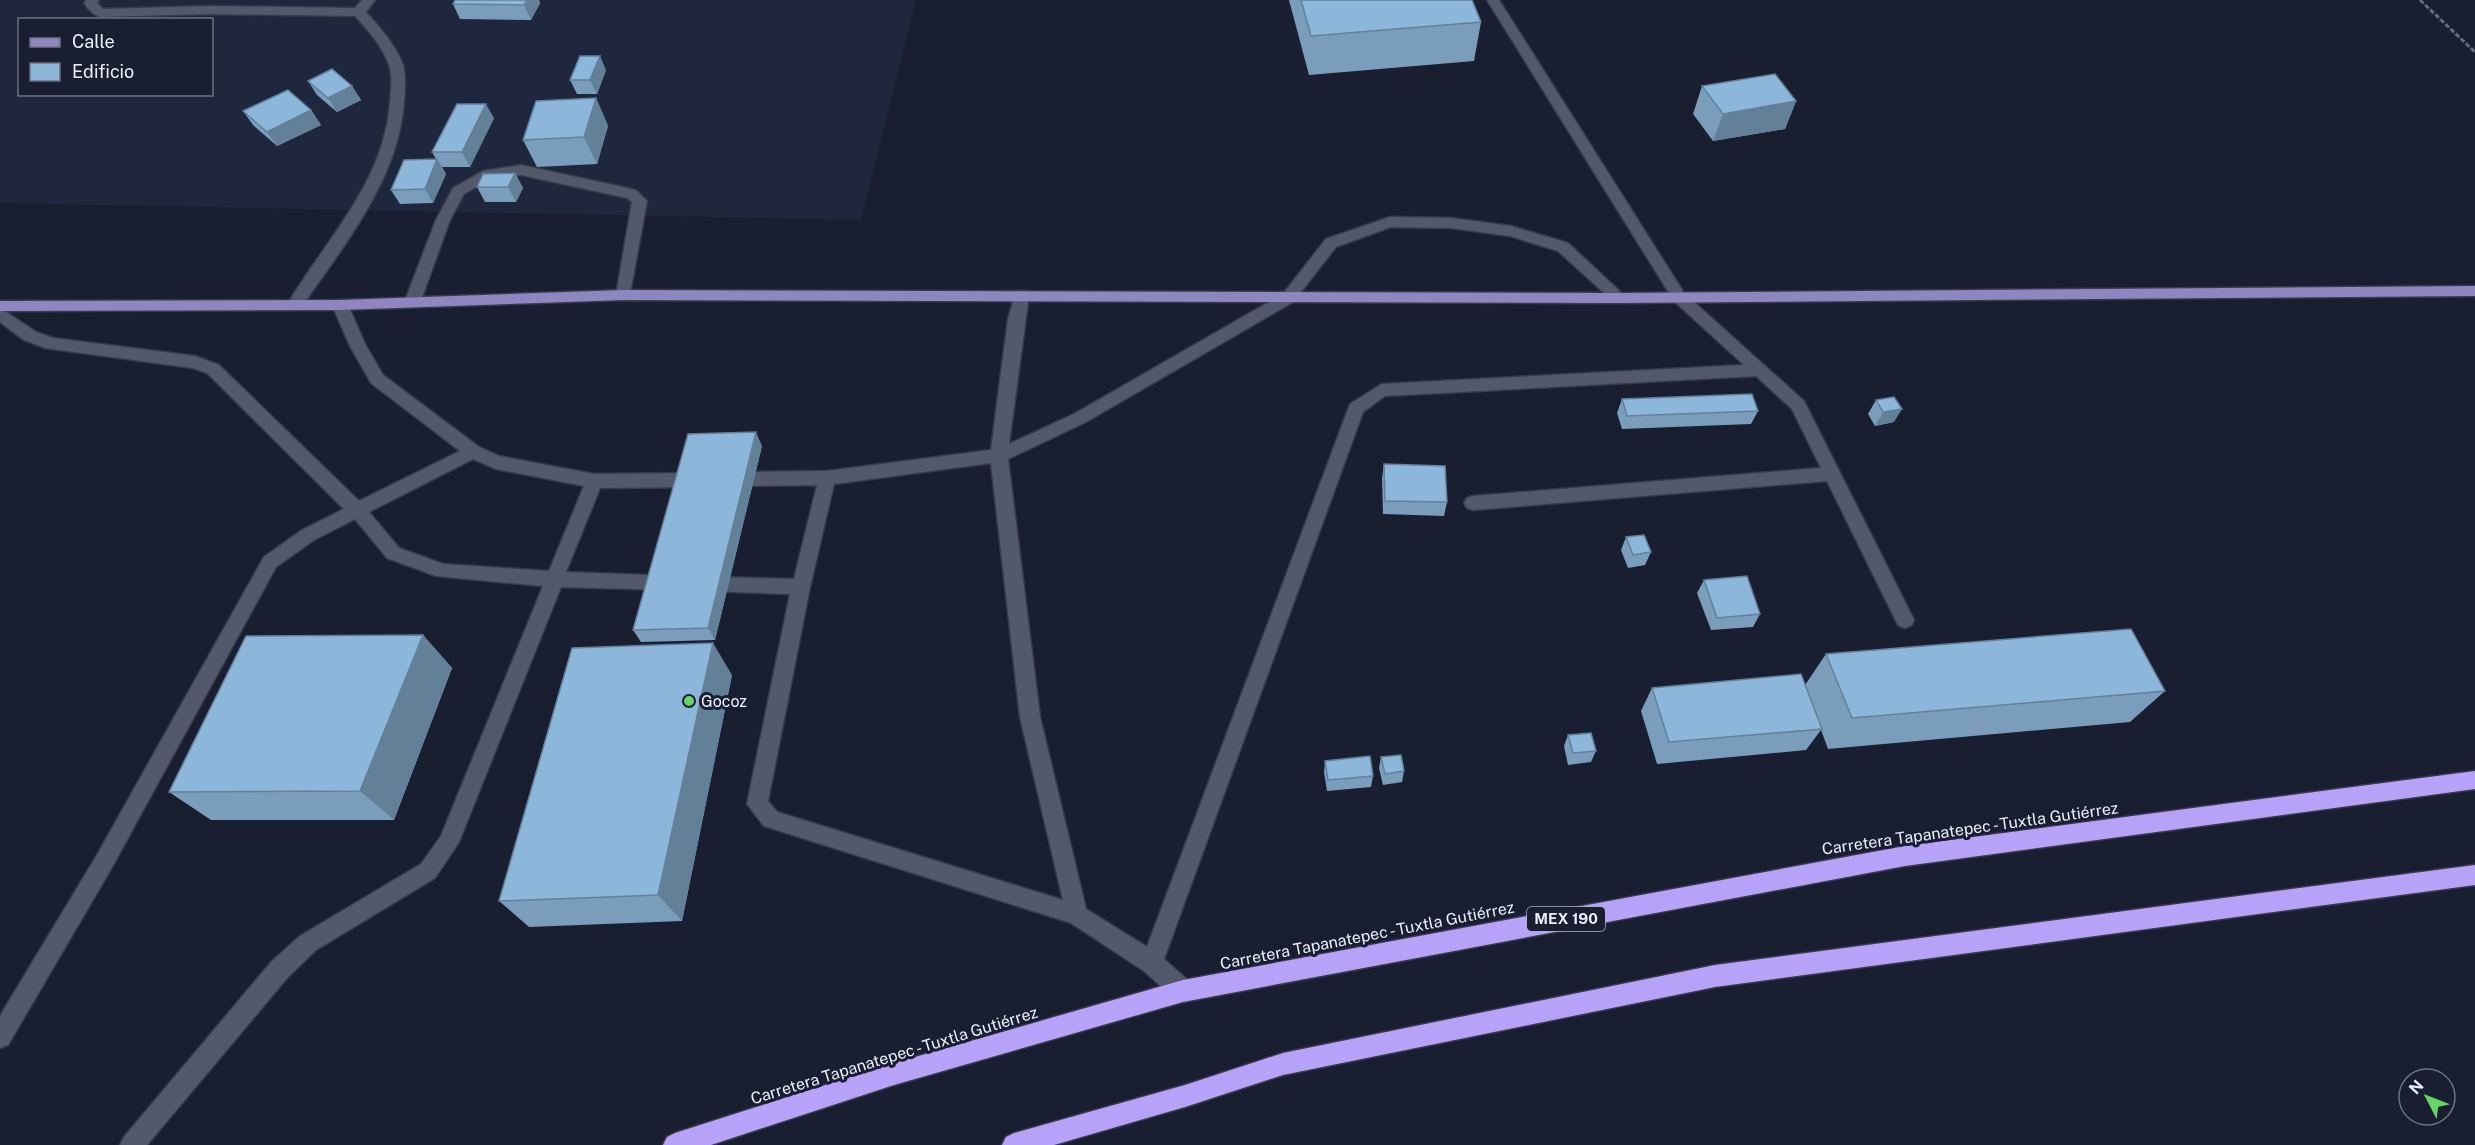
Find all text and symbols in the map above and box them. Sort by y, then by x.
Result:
legend [18,18,213,96]
text: Calle [72,31,115,52]
text: Edificio [72,61,134,82]
place label: Gocoz [701,692,747,711]
marker: Gocoz [682,694,696,708]
street label: Carretera Tapanatepec - Tuxtla Gutiérrez [1821,798,2120,859]
street label: Carretera Tapanatepec - Tuxtla Gutiérrez [1218,898,1516,973]
road number: MEX 190 [1527,907,1605,931]
street label: Carretera Tapanatepec - Tuxtla Gutiérrez [748,1003,1040,1108]
north arrow [2397,1067,2457,1127]
text: N [2405,1076,2427,1098]

